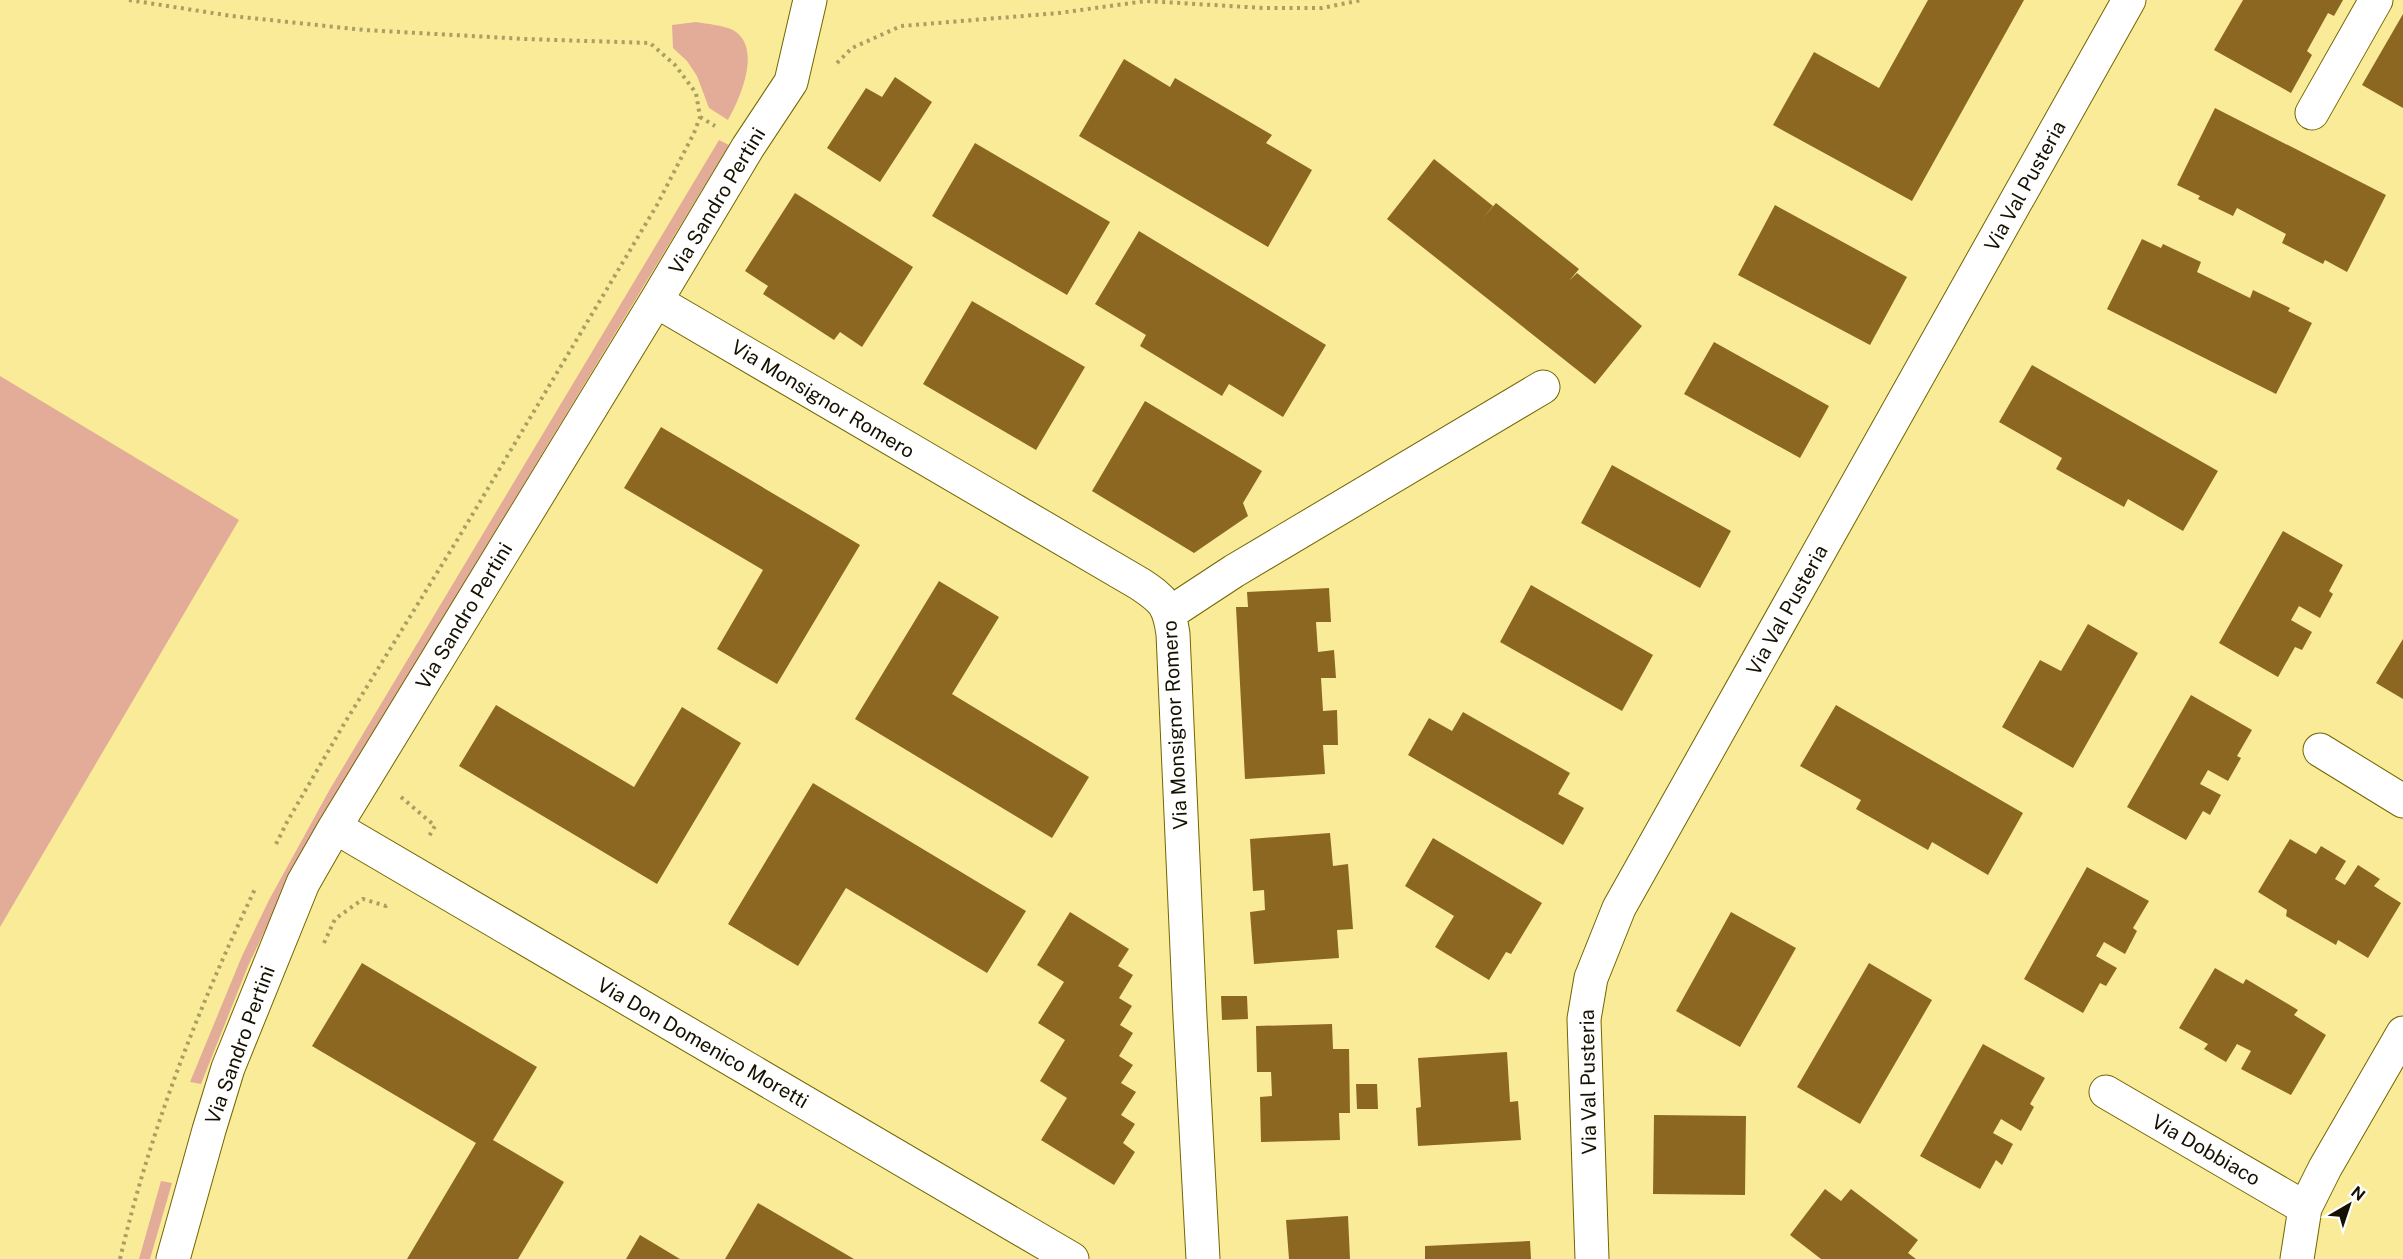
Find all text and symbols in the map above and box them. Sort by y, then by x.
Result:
street label: Via Val Pusteria [1979,117,2071,255]
street label: Via Sandro Pertini [664,123,770,279]
street label: Via Monsignor Romero [727,335,919,463]
street label: Via Sandro Pertini [411,538,517,694]
street label: Via Val Pusteria [1741,541,1833,679]
street label: Via Monsignor Romero [1158,620,1192,830]
street label: Via Sandro Pertini [200,963,280,1127]
street label: Via Don Domenico Moretti [593,973,813,1113]
street label: Via Val Pusteria [1575,1009,1601,1155]
street label: Via Dobbiaco [2147,1109,2265,1191]
north arrow [2319,1175,2379,1235]
text: N [2347,1182,2369,1205]

